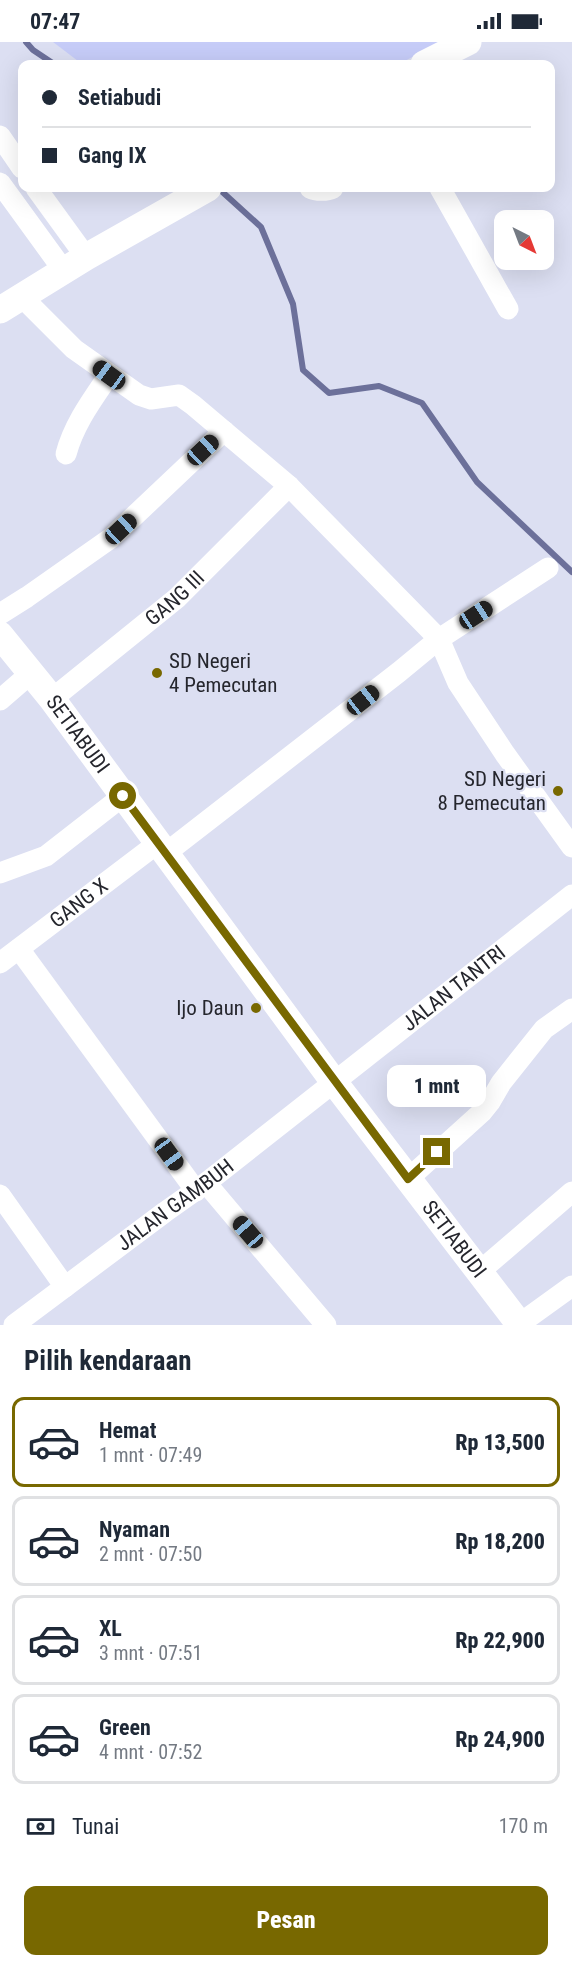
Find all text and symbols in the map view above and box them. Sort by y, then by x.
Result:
text: 07:47 [30,9,81,34]
text: Setiabudi [78,85,161,110]
text: Gang IX [78,143,147,168]
north arrow [494,210,554,270]
map controls [494,210,554,270]
car [89,357,129,393]
car [184,431,222,469]
car [102,510,140,548]
street label: GANG III [141,566,209,631]
car [456,598,496,632]
place label: SD Negeri 4 Pemecutan [169,649,278,697]
marker: SD Negeri 4 Pemecutan [150,666,164,680]
car [343,682,383,718]
street label: SETIABUDI [41,690,114,778]
place label: SD Negeri 8 Pemecutan [438,767,546,815]
route start [109,782,136,809]
marker: SD Negeri 8 Pemecutan [551,784,565,798]
street label: GANG X [45,873,113,933]
street label: JALAN TANTRI [397,940,510,1036]
place label: Ijo Daun [176,996,244,1020]
marker: Ijo Daun [249,1001,263,1015]
callout: 1 mnt [388,1065,486,1107]
text: 1 mnt [414,1074,459,1098]
car [151,1134,187,1174]
route end [423,1138,450,1165]
street label: JALAN GAMBUH [112,1154,238,1256]
street label: SETIABUDI [417,1196,491,1282]
car [229,1213,267,1251]
text: Pilih kendaraan [24,1345,192,1377]
icon: car [27,1415,81,1469]
text: Hemat [99,1418,156,1443]
text: Rp 13,500 [455,1430,545,1455]
text: 1 mnt · 07:49 [99,1443,202,1467]
icon: car [27,1514,81,1568]
text: Nyaman [99,1517,170,1542]
text: Rp 18,200 [455,1529,545,1554]
text: 2 mnt · 07:50 [99,1542,202,1566]
icon: car [27,1613,81,1667]
text: XL [99,1616,122,1641]
text: Rp 22,900 [455,1628,545,1653]
text: 3 mnt · 07:51 [99,1641,202,1665]
icon: car [27,1712,81,1766]
text: Green [99,1715,151,1740]
text: Rp 24,900 [455,1727,545,1752]
text: 4 mnt · 07:52 [99,1740,202,1764]
icon: cash [24,1810,57,1843]
text: Tunai [72,1814,119,1839]
text: 170 m [499,1814,548,1838]
button: Pesan [24,1886,548,1955]

